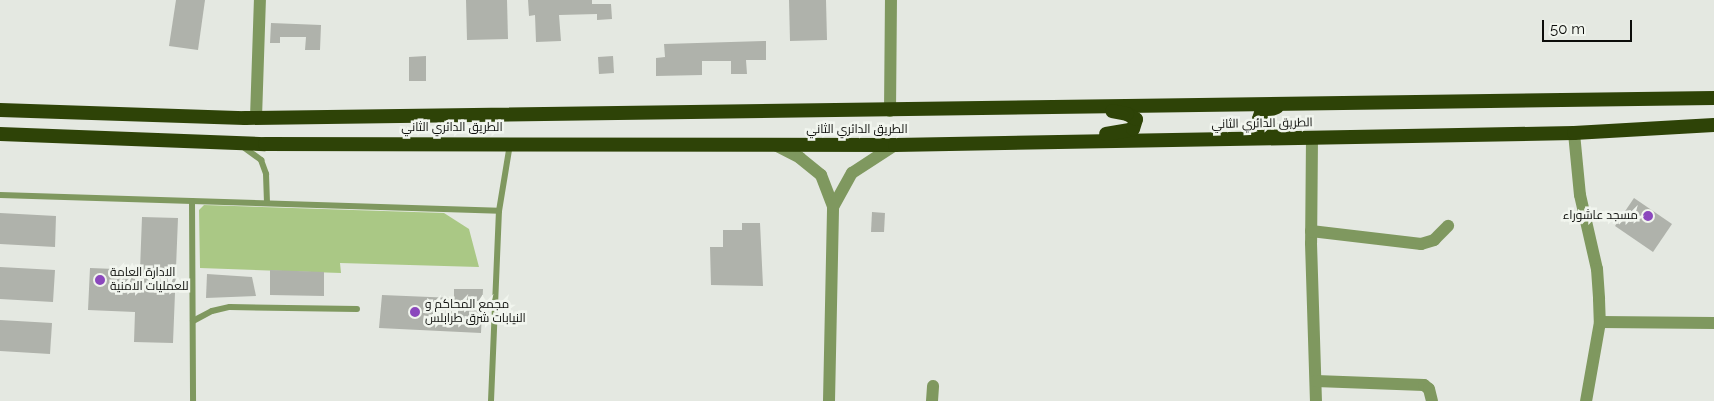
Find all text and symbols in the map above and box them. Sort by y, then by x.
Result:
scale bar [1544,10,1634,42]
text: 50 m [1550,20,1585,38]
street label: الطريق الدائري الثاني [1211,116,1313,132]
street label: الطريق الدائري الثاني [401,121,503,135]
street label: الطريق الدائري الثاني [806,123,908,137]
place label: مسجد عاشوراء [1563,209,1638,223]
marker: مسجد عاشوراء [1642,210,1654,222]
place label: الادارة العامة للعمليات الامنية [110,266,189,294]
marker: الادارة العامة للعمليات الامنية [94,274,106,286]
place label: مجمع المحاكم و النيابات شرق طرابلس [425,298,526,326]
marker: مجمع المحاكم و النيابات شرق طرابلس [409,306,421,318]

